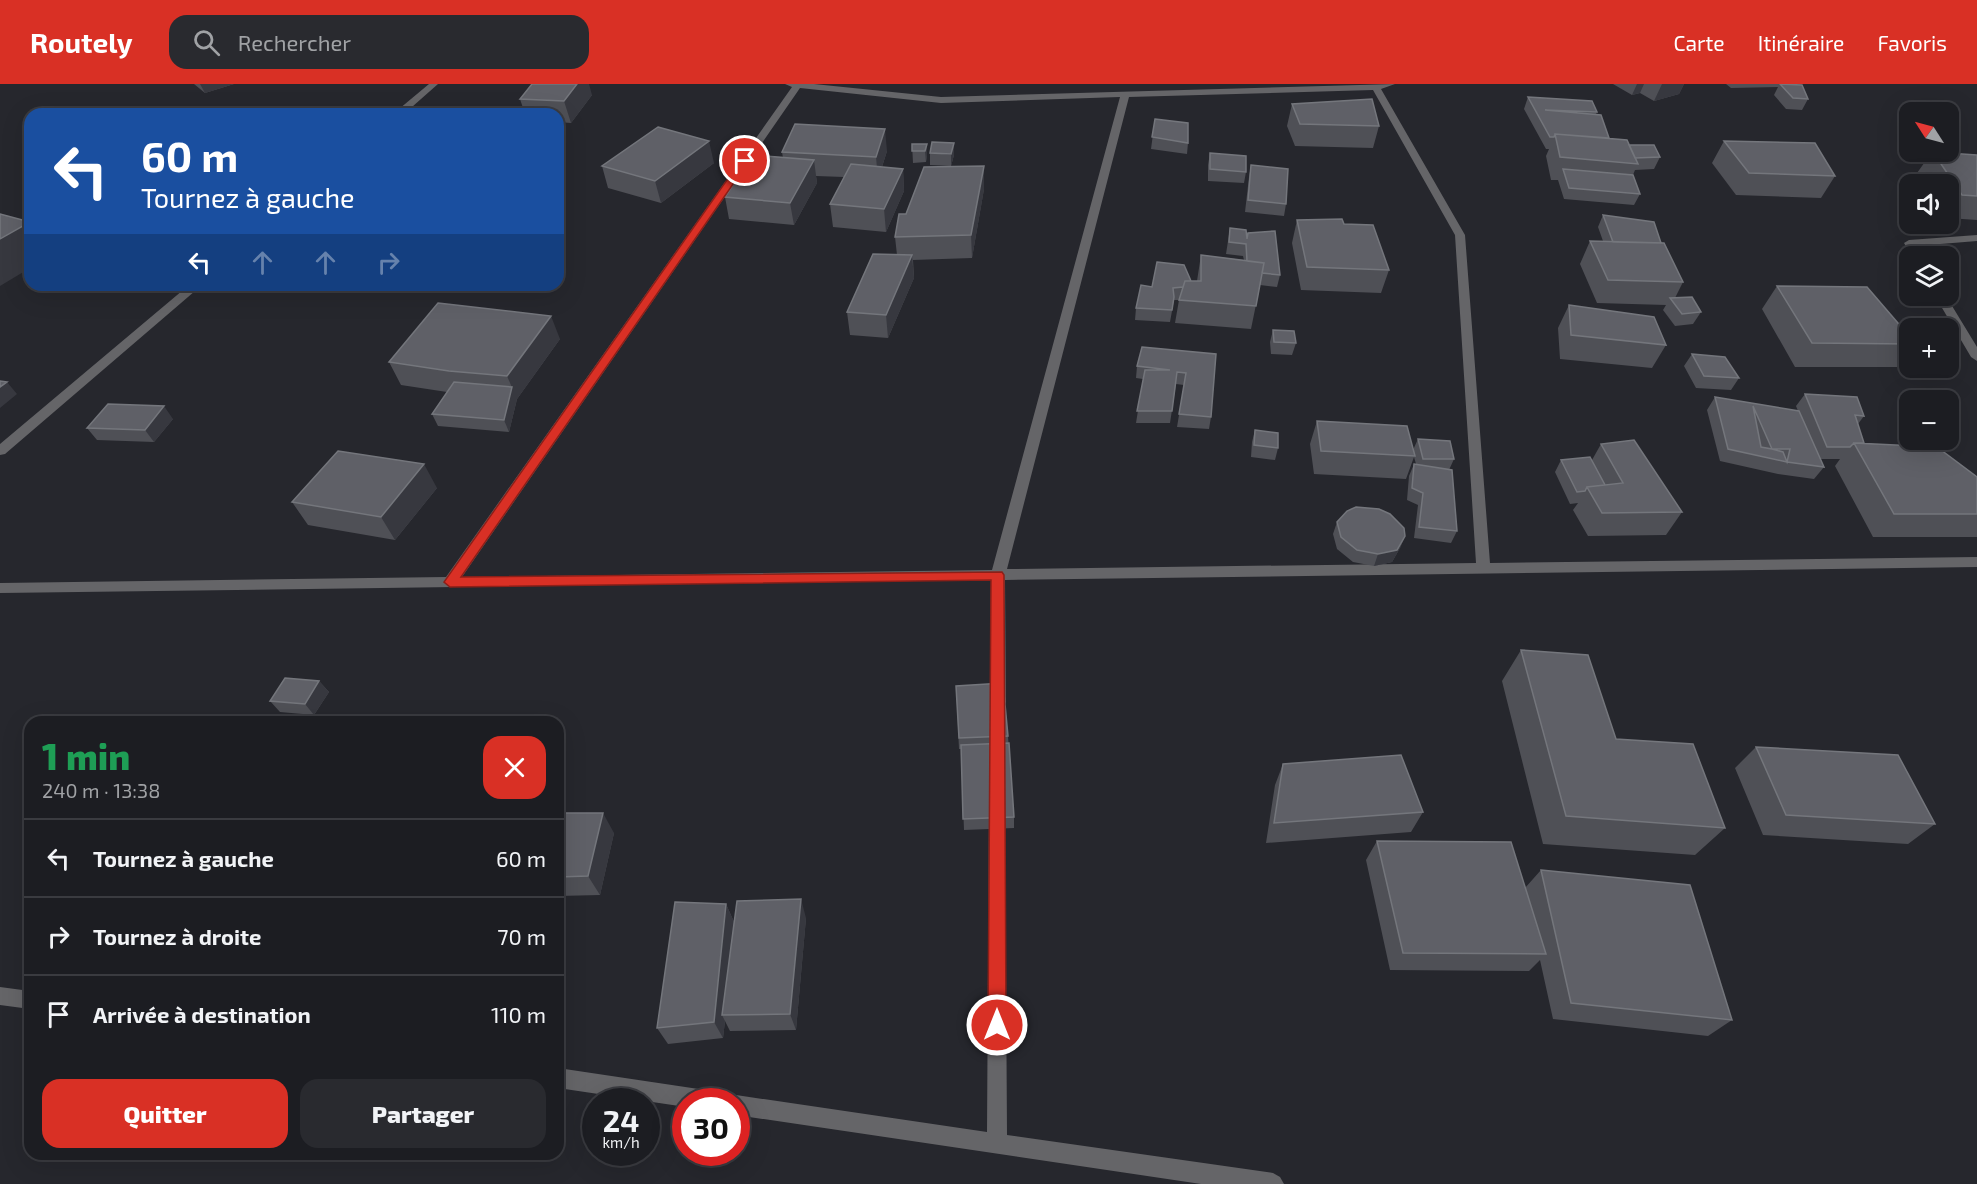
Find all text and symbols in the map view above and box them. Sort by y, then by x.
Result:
search box [169,15,589,69]
text: Routely [30,25,133,59]
icon: search [190,26,223,59]
text: Rechercher [238,29,351,55]
text: Carte [1673,30,1725,55]
text: Itinéraire [1758,30,1844,55]
text: Favoris [1877,30,1947,55]
north arrow [1899,102,1959,162]
map controls [1899,102,1959,450]
text: 60 m [141,130,238,180]
icon: left [42,132,120,210]
pin [719,135,770,186]
icon: arrive [728,144,761,177]
button: sound [1899,174,1959,234]
text: Tournez à gauche [141,181,355,213]
icon: left [183,246,216,279]
icon: ahead [246,246,279,279]
icon: ahead [309,246,342,279]
icon: right [372,246,405,279]
button: layers [1899,246,1959,306]
button: + [1899,318,1959,378]
button: − [1899,390,1959,450]
text: 1 min [42,734,130,777]
button: close [483,736,546,799]
text: 240 m · 13:38 [42,778,160,802]
icon: left [42,842,75,875]
text: Tournez à gauche [93,845,274,871]
text: 60 m [496,845,546,871]
icon: right [42,920,75,953]
text: Tournez à droite [93,923,262,949]
text: 70 m [497,923,546,949]
position arrow [965,993,1029,1057]
icon: arrive [42,998,75,1031]
text: Arrivée à destination [93,1001,311,1027]
text: 110 m [491,1001,546,1027]
button: Quitter [42,1079,288,1148]
button: Partager [300,1079,546,1148]
speed limit sign: 30 [672,1088,750,1166]
text: 24 [603,1102,639,1138]
text: km/h [602,1133,640,1151]

